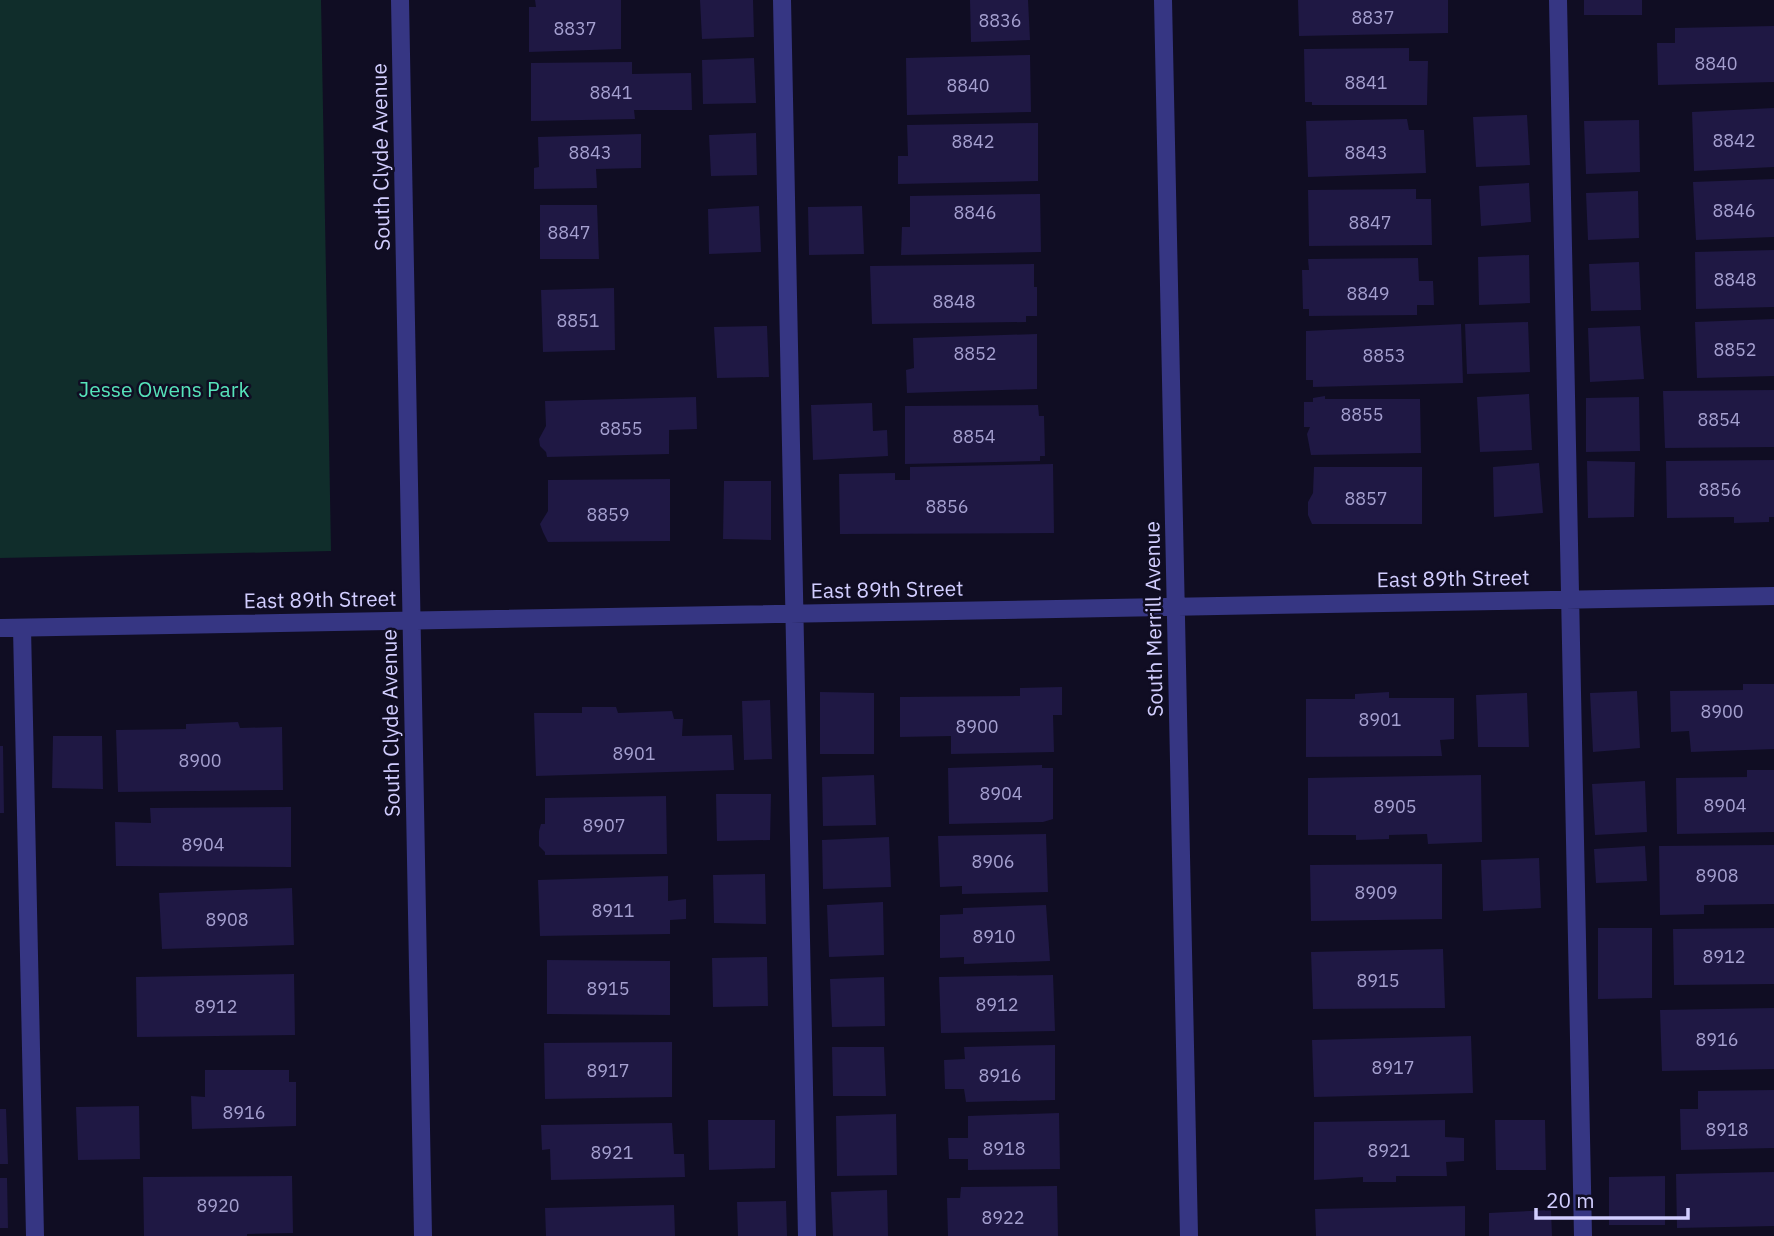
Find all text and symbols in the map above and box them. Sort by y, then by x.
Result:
house number: 8837 [1351,6,1395,29]
house number: 8836 [978,9,1022,32]
house number: 8837 [553,17,597,40]
house number: 8840 [1694,52,1738,75]
street label: South Clyde Avenue [364,63,396,251]
house number: 8841 [1344,71,1388,94]
house number: 8840 [946,74,990,97]
house number: 8841 [589,81,633,104]
house number: 8842 [1712,129,1756,152]
house number: 8842 [951,130,995,153]
house number: 8843 [568,141,612,164]
house number: 8843 [1344,141,1388,164]
house number: 8846 [1712,199,1756,222]
house number: 8846 [953,201,997,224]
house number: 8847 [1348,211,1392,234]
house number: 8847 [547,221,591,244]
house number: 8848 [1713,268,1757,291]
house number: 8849 [1346,282,1390,305]
house number: 8848 [932,290,976,313]
house number: 8851 [556,309,600,332]
house number: 8852 [1713,338,1757,361]
house number: 8852 [953,342,997,365]
house number: 8853 [1362,344,1406,367]
park label: Jesse Owens Park [78,375,250,403]
house number: 8855 [1340,403,1384,426]
house number: 8854 [1697,408,1741,431]
house number: 8855 [599,417,643,440]
house number: 8854 [952,425,996,448]
house number: 8856 [1698,478,1742,501]
house number: 8857 [1344,487,1388,510]
house number: 8856 [925,495,969,518]
house number: 8859 [586,503,630,526]
street label: South Merrill Avenue [1137,521,1169,717]
street label: East 89th Street [1376,563,1530,593]
street label: East 89th Street [810,574,964,604]
street label: East 89th Street [243,584,397,614]
street label: South Clyde Avenue [374,629,406,817]
house number: 8900 [1700,700,1744,723]
house number: 8901 [1358,708,1402,731]
house number: 8900 [955,715,999,738]
house number: 8901 [612,742,656,765]
house number: 8900 [178,749,222,772]
house number: 8904 [979,782,1023,805]
house number: 8904 [1703,794,1747,817]
house number: 8905 [1373,795,1417,818]
house number: 8907 [582,814,626,837]
house number: 8904 [181,833,225,856]
house number: 8906 [971,850,1015,873]
house number: 8908 [1695,864,1739,887]
house number: 8909 [1354,881,1398,904]
house number: 8911 [591,899,635,922]
house number: 8908 [205,908,249,931]
house number: 8910 [972,925,1016,948]
house number: 8912 [1702,945,1746,968]
house number: 8915 [1356,969,1400,992]
house number: 8915 [586,977,630,1000]
house number: 8912 [975,993,1019,1016]
house number: 8912 [194,995,238,1018]
house number: 8916 [1695,1028,1739,1051]
house number: 8917 [1371,1056,1415,1079]
house number: 8917 [586,1059,630,1082]
house number: 8916 [978,1064,1022,1087]
house number: 8916 [222,1101,266,1124]
house number: 8918 [1705,1118,1749,1141]
house number: 8918 [982,1137,1026,1160]
house number: 8921 [1367,1139,1411,1162]
house number: 8921 [590,1141,634,1164]
scale bar [1536,1176,1688,1220]
text: 20 m [1546,1186,1595,1214]
house number: 8920 [196,1194,240,1217]
house number: 8922 [981,1206,1025,1229]

